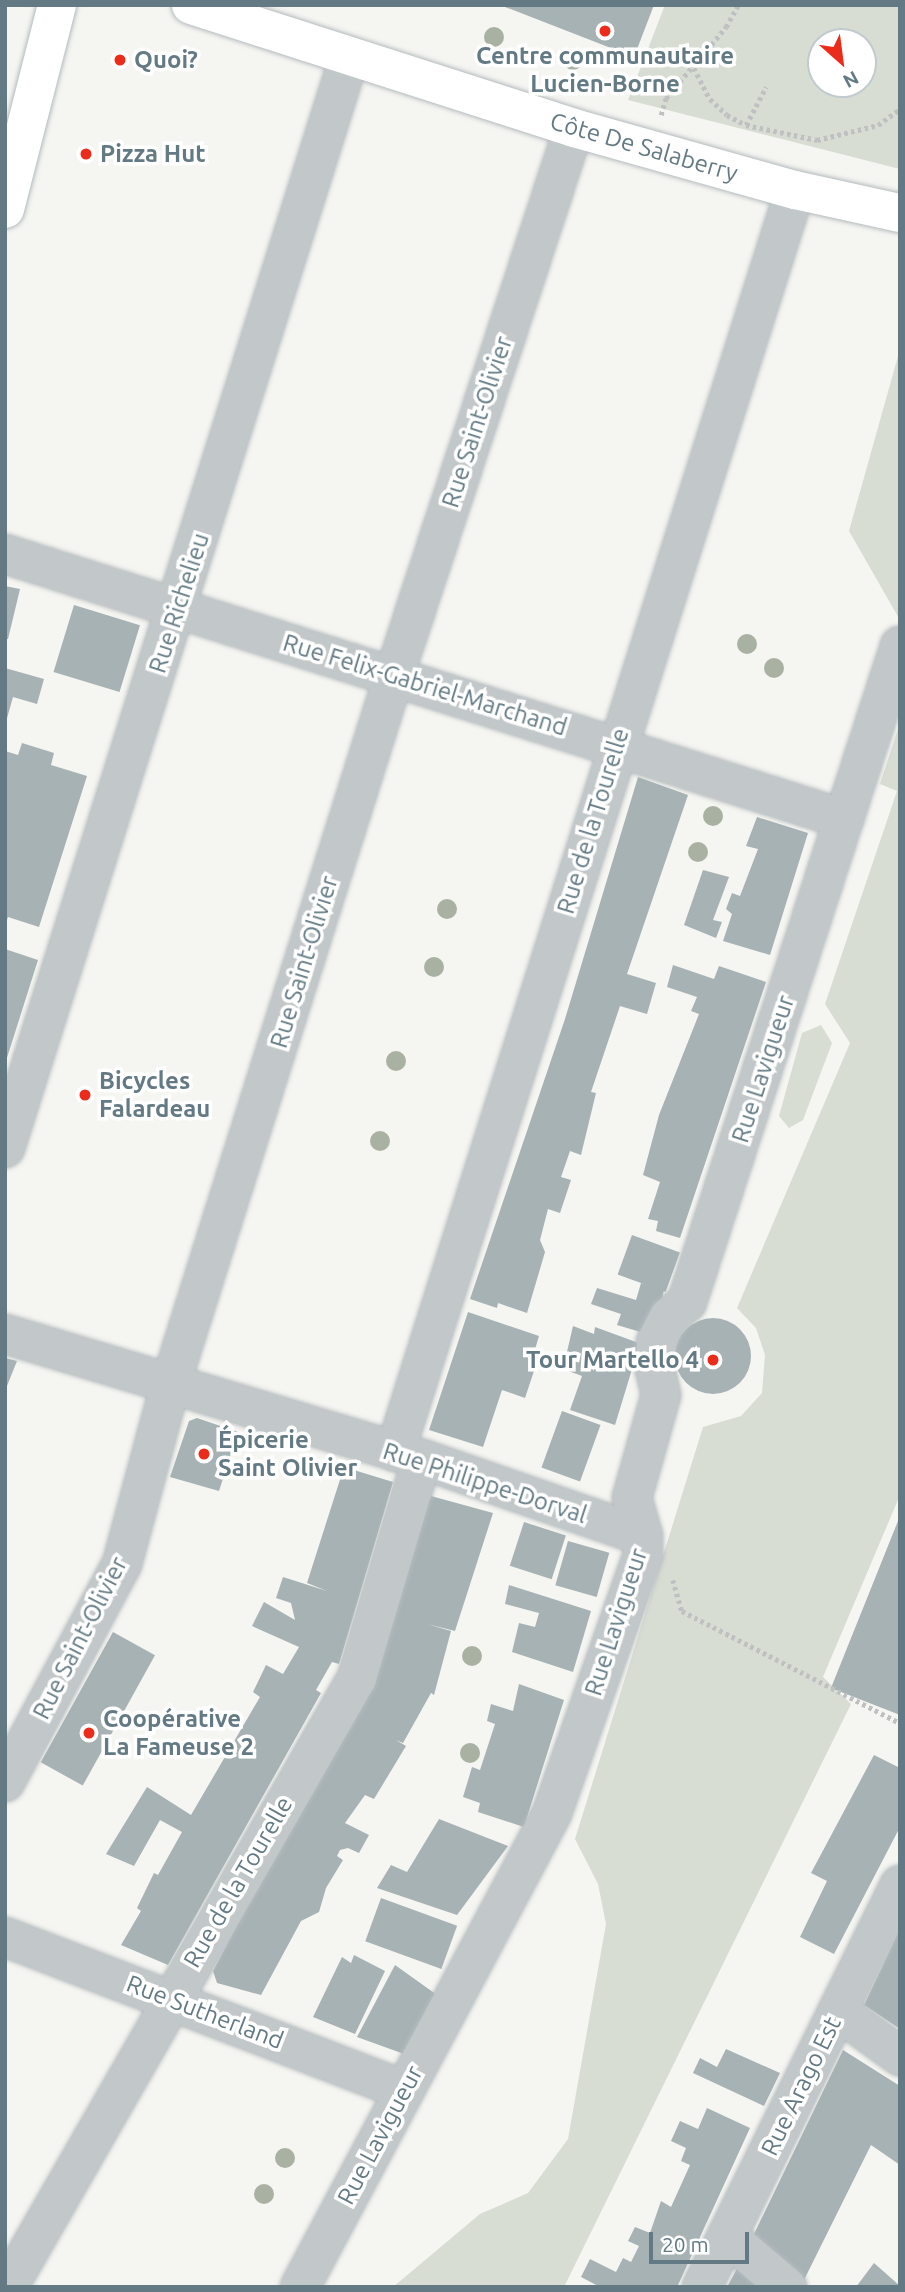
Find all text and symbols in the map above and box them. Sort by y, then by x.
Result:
marker: Centre communautaire Lucien-Borne [597,23,613,39]
north arrow [807,28,877,98]
place label: Centre communautaire Lucien-Borne [476,42,734,98]
place label: Quoi? [134,46,198,74]
marker: Quoi? [112,52,128,68]
text: N [839,67,862,93]
street label: Côte De Salaberry [547,106,741,188]
place label: Pizza Hut [100,140,206,168]
marker: Pizza Hut [78,146,94,162]
street label: Rue Saint-Olivier [436,333,518,511]
street label: Rue Richelieu [143,529,215,677]
street label: Rue Felix-Gabriel-Marchand [280,628,570,742]
street label: Rue de la Tourelle [551,725,635,917]
street label: Rue Saint-Olivier [264,873,344,1051]
street label: Rue Lavigueur [726,992,800,1146]
place label: Bicycles Falardeau [99,1067,210,1123]
marker: Bicycles Falardeau [77,1087,93,1103]
place label: Tour Martello 4 [526,1346,699,1374]
marker: Tour Martello 4 [705,1352,721,1368]
place label: Épicerie Saint Olivier [218,1426,357,1482]
street label: Rue Philippe-Dorval [379,1436,591,1530]
marker: Épicerie Saint Olivier [196,1446,212,1462]
street label: Rue Lavigueur [579,1545,653,1699]
street label: Rue Saint-Olivier [27,1552,133,1724]
place label: Coopérative La Fameuse 2 [103,1705,254,1761]
marker: Coopérative La Fameuse 2 [81,1725,97,1741]
street label: Rue de la Tourelle [177,1791,299,1973]
street label: Rue Sutherland [123,1969,287,2055]
street label: Rue Arago Est [755,2012,847,2160]
street label: Rue Lavigueur [331,2061,429,2209]
scale bar [653,2218,753,2262]
text: 20 m [662,2232,709,2256]

